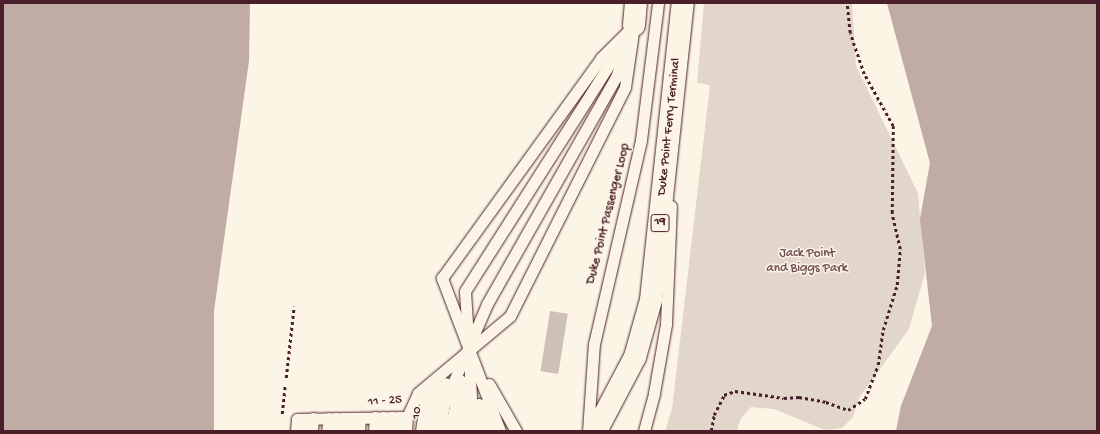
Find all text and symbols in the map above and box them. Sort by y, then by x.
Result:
street label: Duke Point Ferry Terminal [655,58,685,196]
street label: Duke Point Passenger Loop [584,142,634,286]
road number: 19 [650,213,670,233]
park label: Jack Point and Biggs Park [767,247,847,278]
street label: 11 - 25 [367,393,403,411]
street label: 10 [409,406,427,420]

